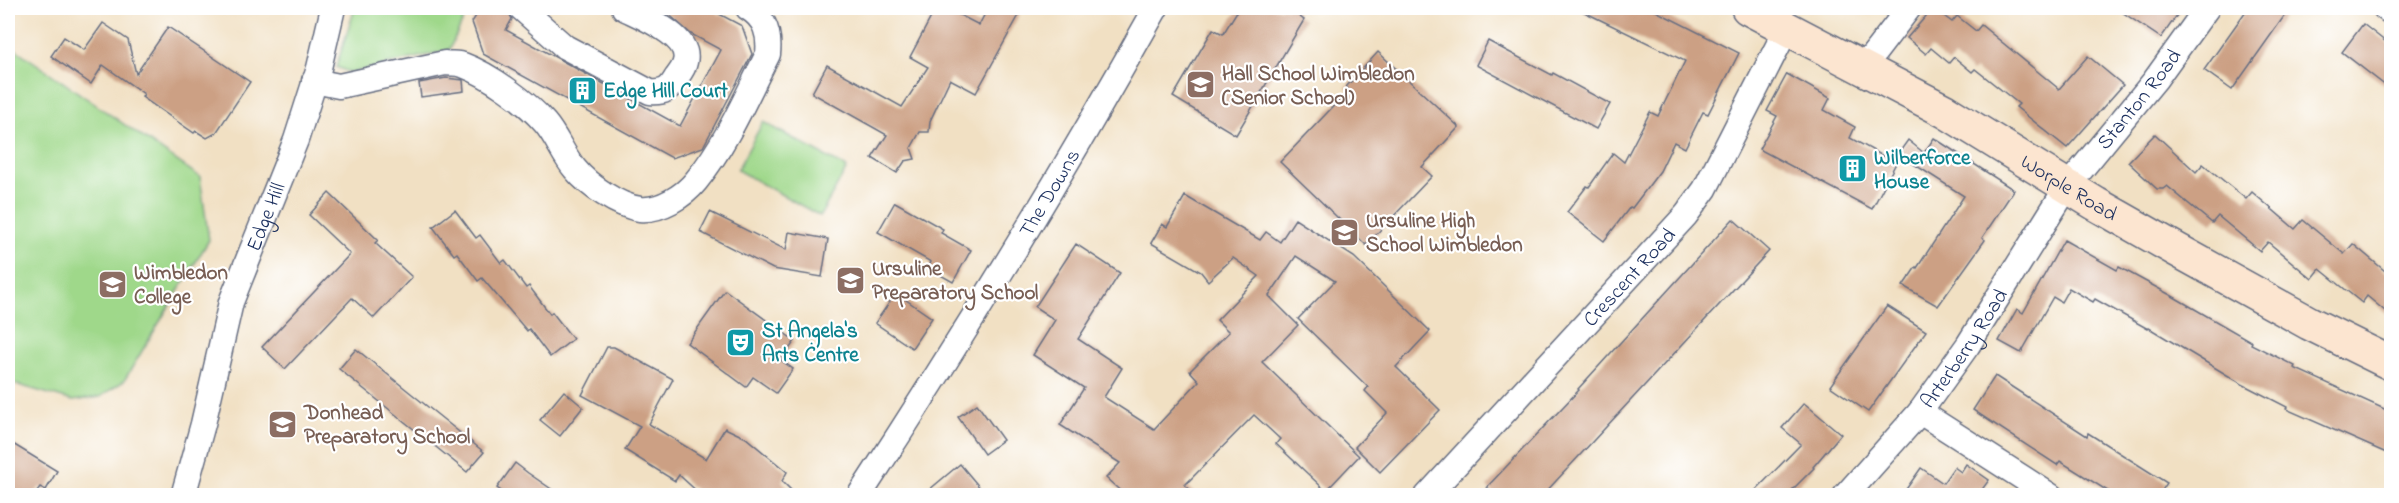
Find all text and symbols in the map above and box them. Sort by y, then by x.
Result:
street label: Stanton Road [2090,43,2190,157]
place label: Hall School Wimbledon (Senior School) [1222,60,1415,114]
school or university icon: Hall School Wimbledon (Senior School) [1185,69,1217,101]
building icon: Edge Hill Court [566,74,598,106]
place label: Edge Hill Court [603,77,729,109]
street label: The Downs [1013,144,1089,243]
place label: Wilberforce House [1874,144,1971,198]
street label: Worple Road [2014,148,2122,230]
building icon: Wilberforce House [1837,153,1869,185]
street label: Edge Hill [240,178,294,256]
place label: Ursuline High School Wimbledon [1366,207,1523,261]
school or university icon: Ursuline High School Wimbledon [1329,216,1361,248]
street label: Crescent Road [1577,222,1684,334]
place label: Ursuline Preparatory School [872,255,1039,311]
place label: Wimbledon College [134,259,228,315]
school or university icon: Ursuline Preparatory School [835,264,867,296]
school or university icon: Wimbledon College [97,268,129,300]
street label: Arterberry Road [1914,283,2017,415]
place label: St Angela's Arts Centre [762,317,859,371]
theatre icon: St Angela's Arts Centre [725,326,757,358]
place label: Donhead Preparatory School [303,399,471,455]
school or university icon: Donhead Preparatory School [267,408,299,440]

